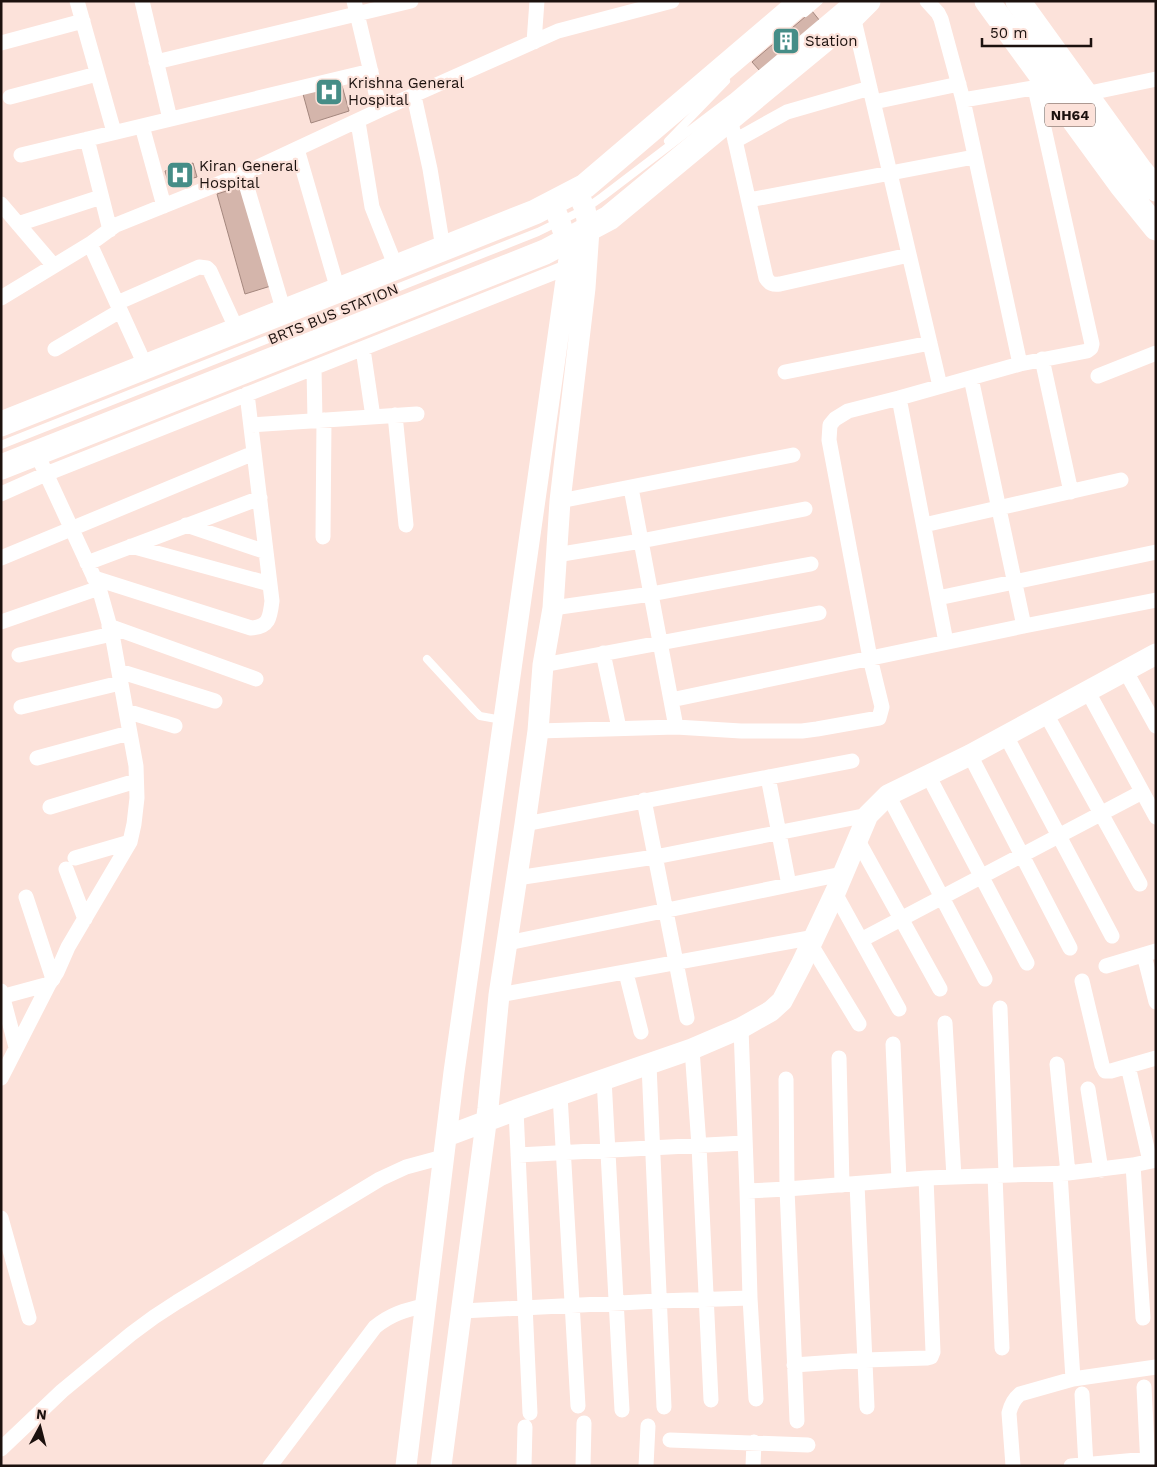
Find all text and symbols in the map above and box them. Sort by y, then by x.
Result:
scale bar [982,15,1091,47]
text: 50 m [990,24,1027,42]
building icon: Station [771,26,801,56]
place label: Station [805,32,858,50]
place label: Krishna General Hospital [348,74,465,109]
hospital icon: Krishna General Hospital [314,77,344,107]
road number: NH64 [1045,104,1095,126]
place label: Kiran General Hospital [199,157,298,192]
hospital icon: Kiran General Hospital [165,160,195,190]
street label: BRTS BUS STATION [265,280,401,348]
north arrow [15,1402,65,1452]
text: N [35,1406,48,1423]

